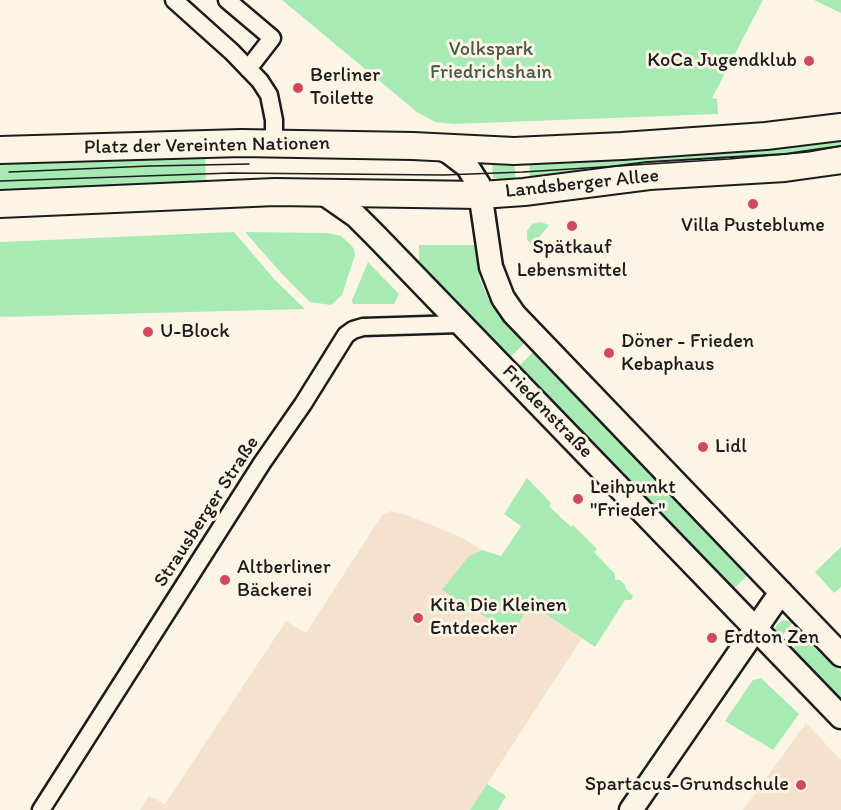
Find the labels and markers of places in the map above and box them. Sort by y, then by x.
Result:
place label: KoCa Jugendklub [647,49,797,73]
marker: KoCa Jugendklub [802,54,816,68]
place label: Berliner Toilette [310,64,380,111]
marker: Berliner Toilette [291,81,305,95]
marker: Villa Pusteblume [746,197,760,211]
place label: Villa Pusteblume [681,214,825,238]
marker: Spätkauf Lebensmittel [565,219,579,233]
place label: Spätkauf Lebensmittel [517,236,627,283]
place label: U-Block [160,320,230,344]
marker: U-Block [141,325,155,339]
place label: Döner - Frieden Kebaphaus [621,330,754,377]
marker: Döner - Frieden Kebaphaus [602,346,616,360]
place label: Lidl [715,435,747,459]
marker: Lidl [696,440,710,454]
place label: Leihpunkt "Frieder" [590,476,676,523]
marker: Leihpunkt "Frieder" [571,492,585,506]
place label: Altberliner Bäckerei [237,556,331,603]
marker: Altberliner Bäckerei [218,573,232,587]
place label: Kita Die Kleinen Entdecker [430,594,567,641]
marker: Kita Die Kleinen Entdecker [411,611,425,625]
place label: Erdton Zen [724,626,819,650]
marker: Erdton Zen [705,631,719,645]
place label: Spartacus-Grundschule [585,773,789,797]
marker: Spartacus-Grundschule [794,778,808,792]

